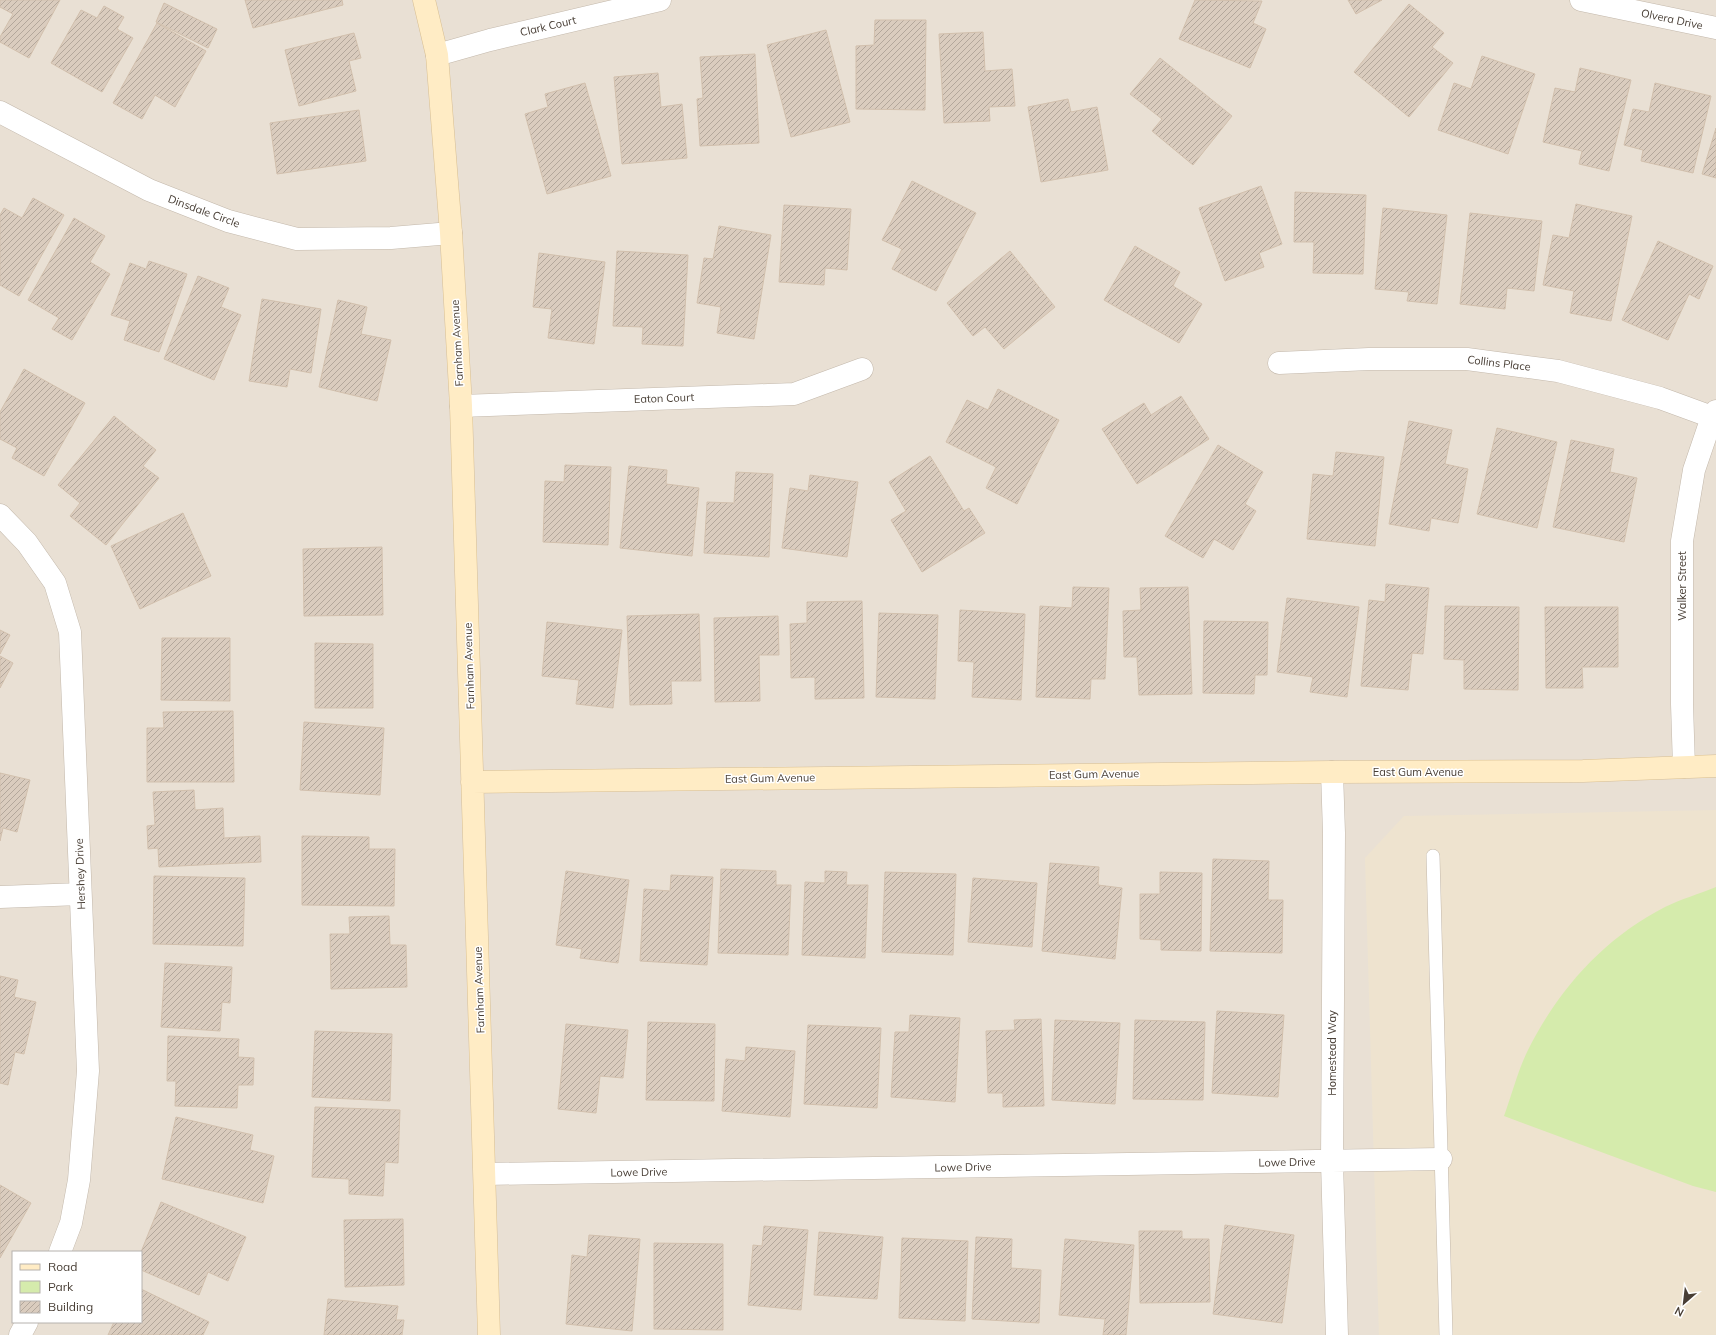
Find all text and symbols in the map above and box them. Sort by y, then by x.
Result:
street label: Olvera Drive [1640,6,1704,32]
street label: Clark Court [519,13,578,39]
street label: Dinsdale Circle [166,192,242,230]
street label: Farnham Avenue [448,299,466,387]
street label: Collins Place [1467,352,1532,374]
street label: Eaton Court [634,390,695,406]
street label: Walker Street [1675,551,1689,621]
street label: Farnham Avenue [460,622,478,710]
street label: East Gum Avenue [1373,765,1463,779]
street label: East Gum Avenue [1049,766,1139,782]
street label: East Gum Avenue [725,770,815,786]
street label: Hershey Drive [72,838,88,910]
street label: Farnham Avenue [470,946,488,1034]
street label: Homestead Way [1325,1010,1339,1096]
street label: Lowe Drive [1258,1155,1316,1169]
street label: Lowe Drive [934,1160,992,1174]
street label: Lowe Drive [610,1165,668,1179]
legend [12,1251,142,1323]
text: Road [48,1259,77,1274]
text: Park [48,1279,74,1294]
north arrow [1664,1283,1704,1323]
text: Building [48,1299,93,1314]
text: N [1672,1304,1686,1320]

